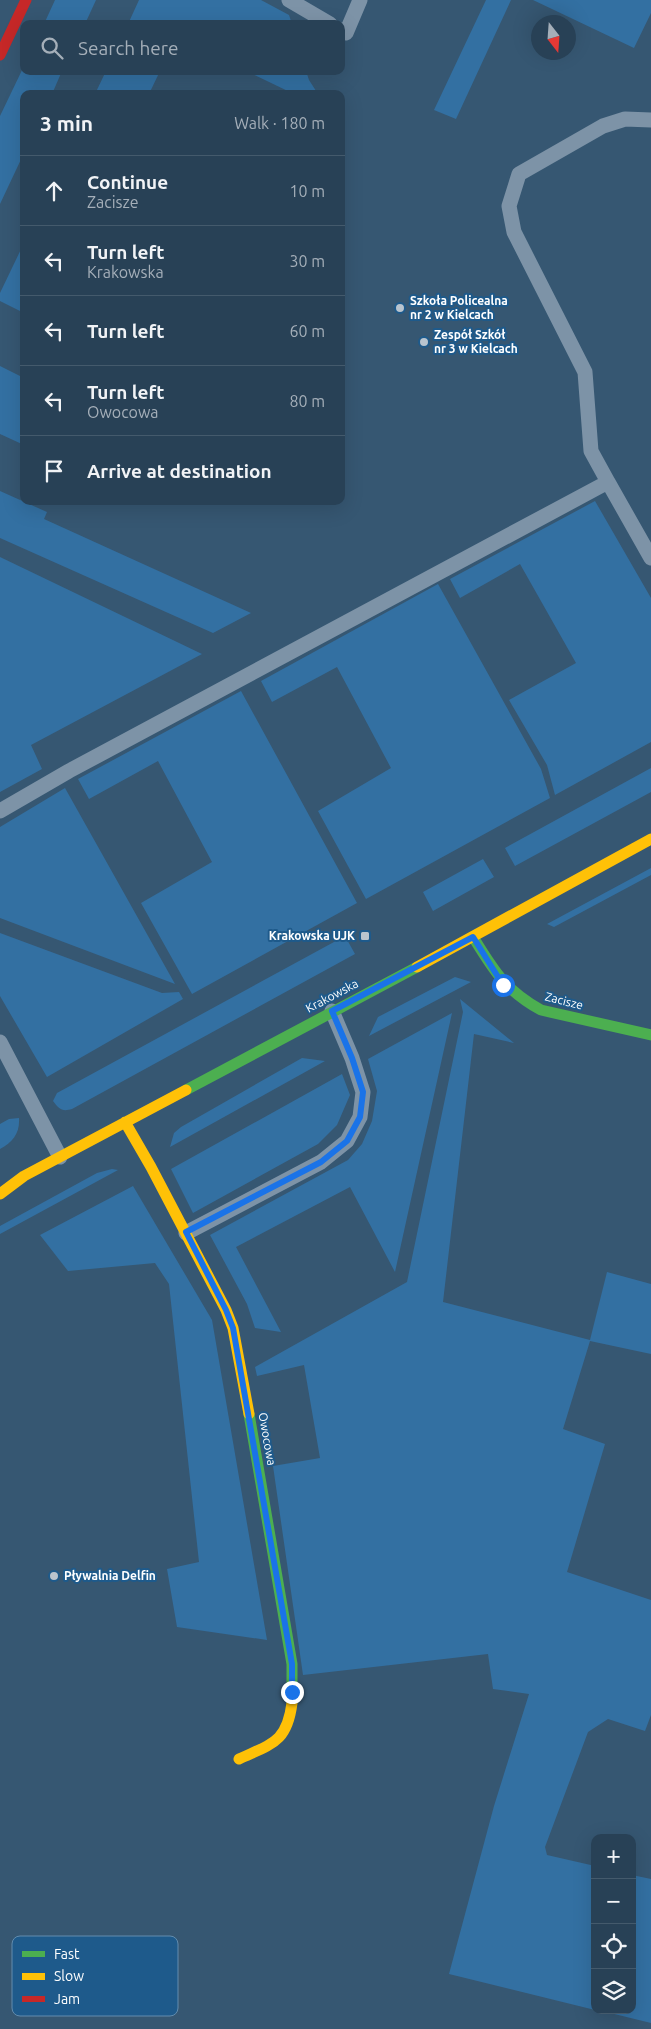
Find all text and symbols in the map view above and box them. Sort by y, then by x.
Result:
north arrow [531,15,576,60]
search box [20,20,345,75]
icon: search [38,34,66,62]
text: Search here [78,37,178,59]
text: 3 min [40,111,93,135]
text: Walk · 180 m [234,114,325,132]
text: Continue [87,171,168,193]
icon: ahead [40,177,68,205]
text: 10 m [289,182,325,200]
text: Zacisze [87,193,139,211]
text: Turn left [87,241,165,263]
icon: left [40,247,68,275]
text: 30 m [289,252,325,270]
text: Krakowska [87,263,164,281]
place label: Szkoła Policealna nr 2 w Kielcach [410,294,508,321]
marker: Szkoła Policealna nr 2 w Kielcach [394,302,406,314]
icon: left [40,317,68,345]
text: Turn left [87,320,165,342]
text: 60 m [289,322,325,340]
place label: Zespół Szkół nr 3 w Kielcach [434,328,518,355]
marker: Zespół Szkół nr 3 w Kielcach [418,336,430,348]
text: Turn left [87,381,165,403]
icon: left [40,387,68,415]
text: 80 m [289,392,325,410]
text: Owocowa [87,403,159,421]
icon: arrive [40,457,68,485]
text: Arrive at destination [87,460,272,482]
place label: Krakowska UJK [269,929,355,942]
marker: Krakowska UJK [359,930,371,942]
route start [492,974,515,997]
street label: Krakowska [303,976,360,1015]
street label: Zacisze [544,990,584,1012]
street label: Owocowa [256,1411,279,1466]
place label: Pływalnia Delfin [64,1569,156,1582]
marker: Pływalnia Delfin [48,1570,60,1582]
route end [281,1681,304,1704]
map controls [591,1834,636,2014]
button: + [591,1834,636,1879]
button: − [591,1879,636,1924]
button: locate [591,1924,636,1969]
legend [12,1936,178,2016]
text: Fast [54,1946,80,1962]
text: Slow [54,1968,84,1984]
button: layers [591,1969,636,2014]
text: Jam [54,1991,80,2007]

